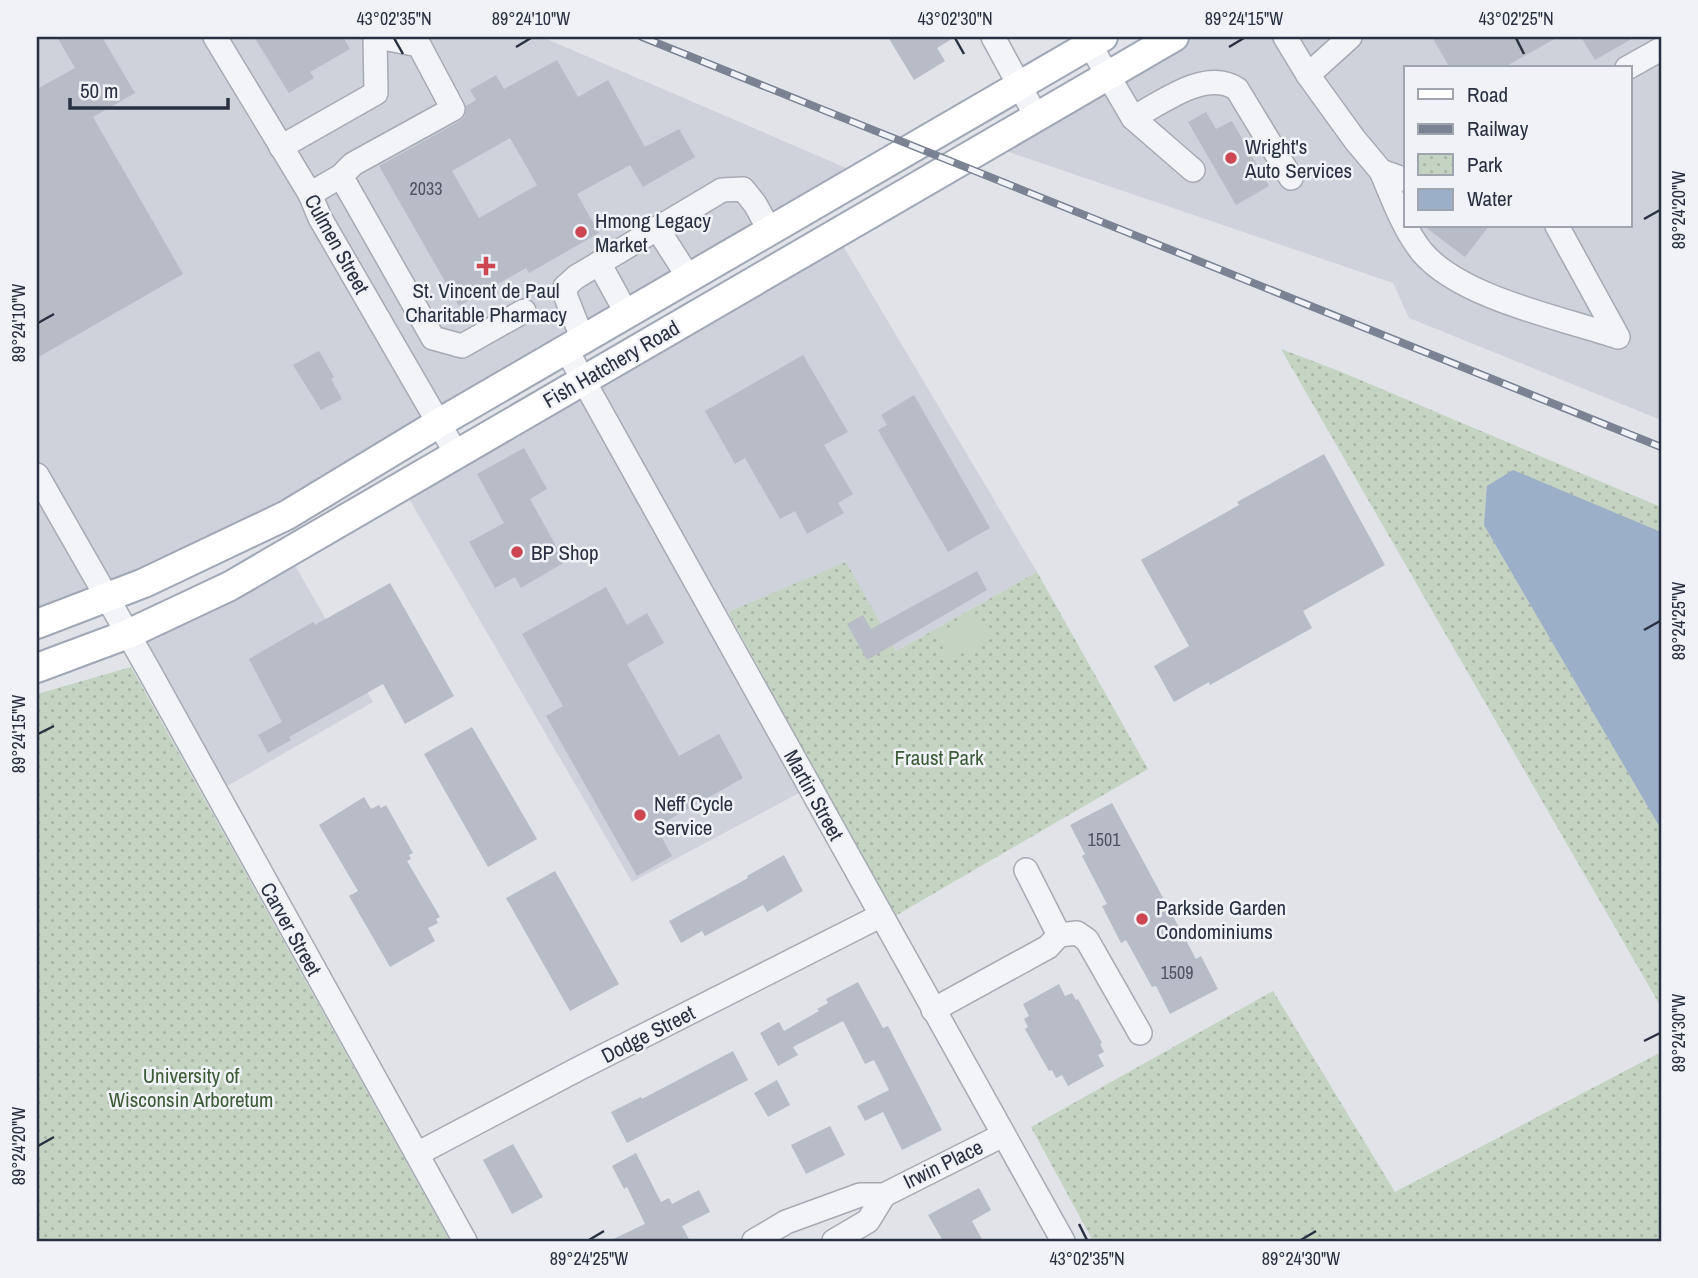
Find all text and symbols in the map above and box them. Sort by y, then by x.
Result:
text: 43°02'35"N [356,6,432,31]
text: 89°24'10"W [492,6,570,31]
text: 43°02'30"N [917,6,993,31]
text: 89°24'15"W [1205,6,1283,31]
text: 43°02'25"N [1478,6,1554,31]
scale bar [70,66,228,110]
legend [1404,66,1632,228]
text: 50 m [80,76,118,105]
text: Road [1467,80,1508,109]
text: Railway [1467,114,1529,143]
place label: Wright's Auto Services [1244,132,1352,185]
marker: Wright's Auto Services [1223,150,1239,166]
text: Park [1467,150,1503,179]
text: 89°24'20"W [1666,171,1691,249]
house number: 2033 [410,176,442,201]
text: Water [1467,184,1513,213]
street label: Culmen Street [298,189,376,299]
place label: Hmong Legacy Market [595,206,711,259]
marker: Hmong Legacy Market [573,224,589,240]
marker: St. Vincent de Paul Charitable Pharmacy [478,258,494,274]
place label: St. Vincent de Paul Charitable Pharmacy [405,276,567,329]
text: 89°24'10"W [6,284,31,362]
street label: Fish Hatchery Road [537,313,685,415]
place label: BP Shop [531,538,599,567]
marker: BP Shop [509,544,525,560]
text: 89°24'25"W [1666,582,1691,660]
text: 89°24'15"W [6,695,31,773]
park label: Fraust Park [895,743,984,772]
street label: Martin Street [777,744,851,846]
place label: Neff Cycle Service [654,789,733,842]
marker: Neff Cycle Service [632,807,648,823]
house number: 1501 [1088,827,1121,852]
street label: Carver Street [253,877,329,981]
place label: Parkside Garden Condominiums [1156,893,1286,946]
marker: Parkside Garden Condominiums [1134,911,1150,927]
house number: 1509 [1161,960,1193,985]
text: 89°24'30"W [1666,994,1691,1072]
street label: Dodge Street [596,998,700,1070]
park label: University of Wisconsin Arboretum [109,1061,273,1114]
text: 89°24'20"W [6,1107,31,1185]
street label: Irwin Place [898,1132,988,1196]
text: 89°24'25"W [550,1246,628,1271]
text: 43°02'35"N [1049,1246,1125,1271]
text: 89°24'30"W [1262,1246,1340,1271]

